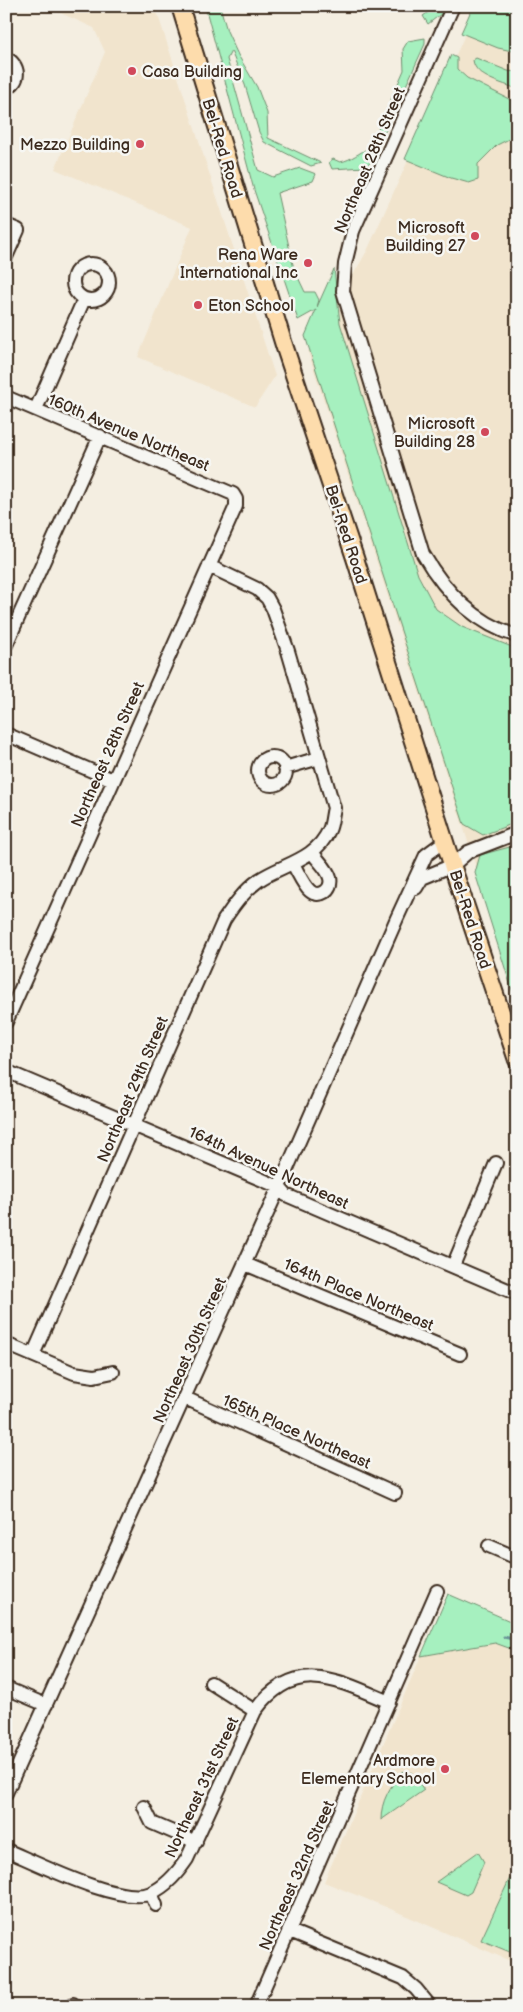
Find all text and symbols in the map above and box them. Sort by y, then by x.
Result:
place label: Casa Building [142,63,242,82]
marker: Casa Building [126,65,138,77]
street label: Northeast 28th Street [331,85,410,237]
street label: Bel-Red Road [197,96,246,200]
place label: Mezzo Building [20,136,130,155]
marker: Mezzo Building [134,138,146,150]
place label: Microsoft Building 27 [385,219,465,256]
marker: Microsoft Building 27 [469,230,481,242]
place label: Rena Ware International Inc [180,246,299,283]
marker: Rena Ware International Inc [302,257,314,269]
place label: Eton School [208,297,294,316]
marker: Eton School [192,299,204,311]
street label: 160th Avenue Northeast [45,391,212,476]
place label: Microsoft Building 28 [394,415,475,452]
marker: Microsoft Building 28 [479,426,491,438]
street label: Bel-Red Road [321,483,371,586]
street label: Northeast 28th Street [68,679,149,830]
street label: Bel-Red Road [445,868,495,971]
street label: Northeast 29th Street [94,1014,173,1166]
street label: 164th Avenue Northeast [185,1123,351,1214]
street label: 164th Place Northeast [281,1255,436,1336]
street label: Northeast 30th Street [150,1275,231,1426]
street label: 165th Place Northeast [219,1391,374,1474]
street label: Northeast 31st Street [161,1714,243,1861]
place label: Ardmore Elementary School [301,1752,436,1789]
marker: Ardmore Elementary School [439,1763,451,1775]
street label: Northeast 32nd Street [256,1798,339,1953]

